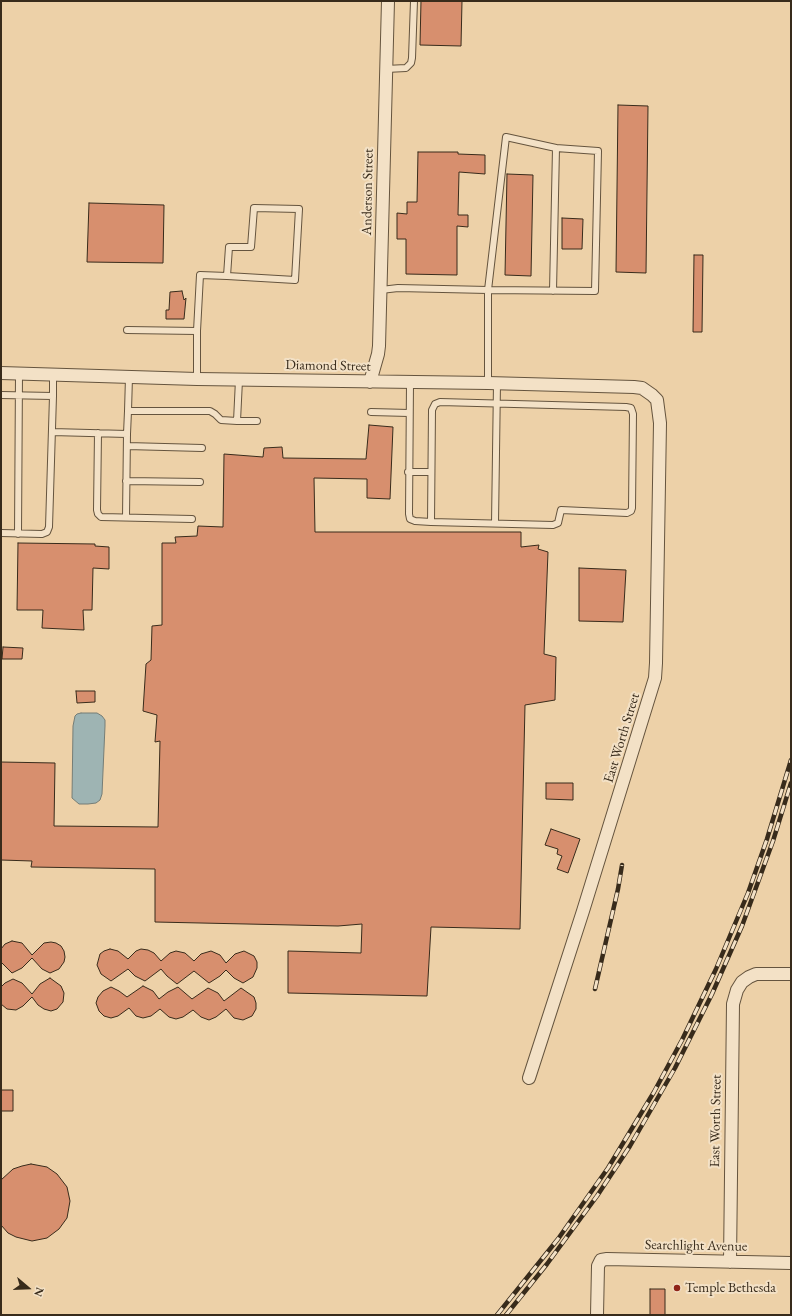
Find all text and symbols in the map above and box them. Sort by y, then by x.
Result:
street label: Anderson Street [359,149,377,235]
street label: Diamond Street [285,357,371,375]
street label: East Worth Street [600,691,644,785]
street label: East Worth Street [707,1074,725,1168]
street label: Searchlight Avenue [645,1237,747,1255]
north arrow [8,1268,48,1308]
place label: Temple Bethesda [685,1280,776,1296]
marker: Temple Bethesda [672,1283,682,1293]
text: N [31,1285,47,1298]

